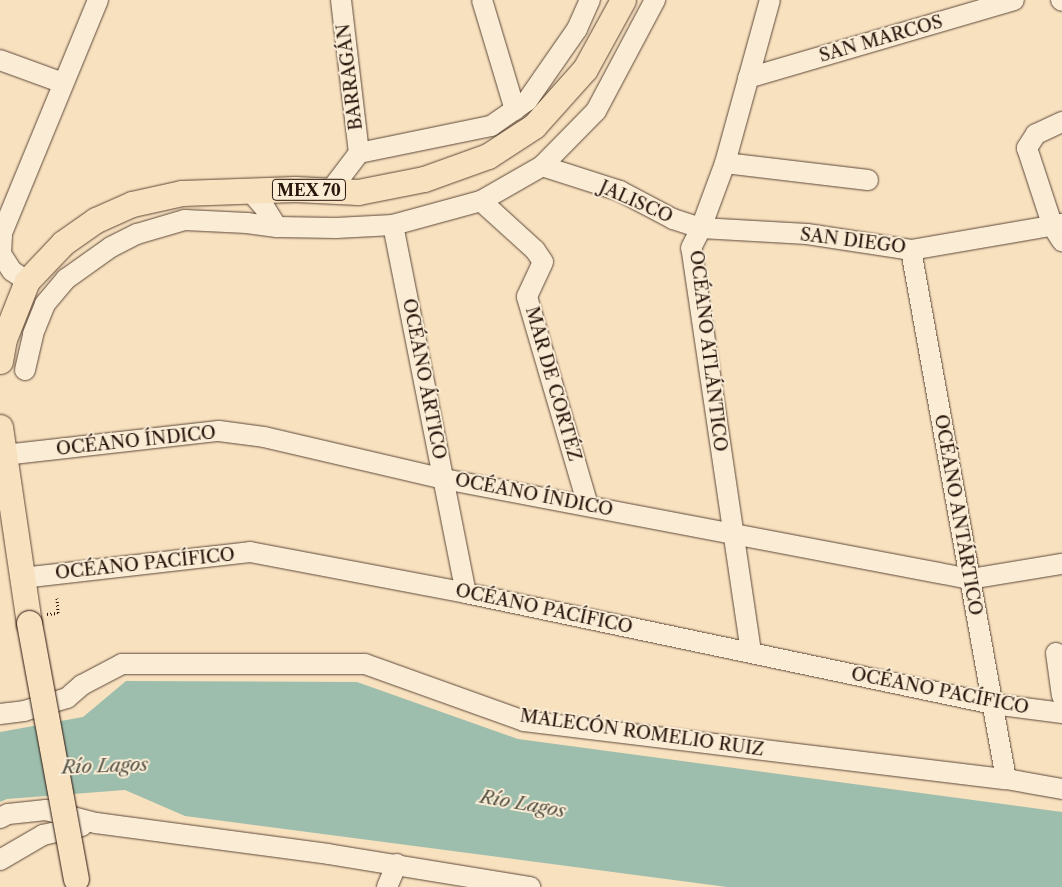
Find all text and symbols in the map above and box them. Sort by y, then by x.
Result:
street label: SAN MARCOS [817,11,945,67]
street label: BARRAGÁN [333,23,367,131]
road number: MEX 70 [272,176,346,204]
street label: JALISCO [596,176,676,228]
street label: SAN DIEGO [799,224,907,258]
street label: OCÉANO ATLÁNTICO [685,249,731,453]
street label: OCÉANO ÁRTICO [398,296,450,462]
street label: MAR DE CORTÉZ [520,304,586,464]
street label: OCÉANO ANTÁRTICO [930,412,986,618]
street label: OCÉANO ÍNDICO [55,422,217,460]
street label: OCÉANO ÍNDICO [453,469,615,521]
street label: OCÉANO PACÍFICO [54,544,236,584]
street label: OCÉANO PACÍFICO [453,580,635,638]
street label: OCÉANO PACÍFICO [849,663,1031,719]
street label: MALECÓN ROMELIO RUIZ [519,705,765,761]
water label: Río Lagos [61,753,149,779]
water label: Río Lagos [478,785,568,823]

